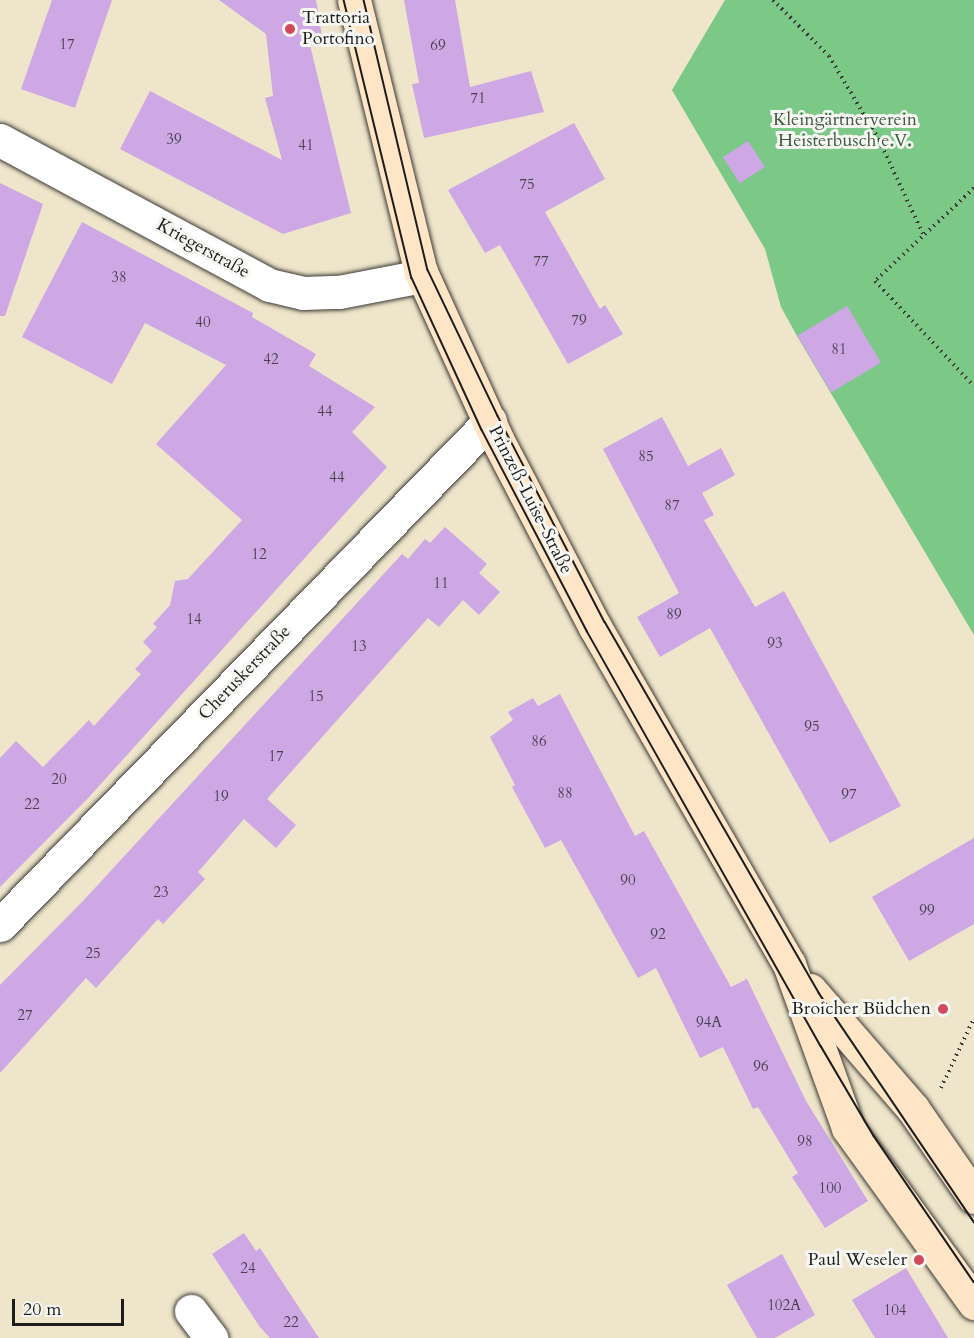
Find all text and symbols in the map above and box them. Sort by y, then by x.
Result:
place label: Trattoria Portofino [302,8,374,50]
marker: Trattoria Portofino [283,22,297,36]
house number: 17 [59,36,75,54]
house number: 69 [430,37,446,55]
house number: 71 [470,90,486,108]
park label: Kleingärtnerverein Heisterbusch e.V. [773,110,917,152]
house number: 39 [166,131,182,149]
house number: 41 [298,137,314,155]
house number: 75 [519,176,535,194]
street label: Kriegerstraße [153,215,253,283]
house number: 77 [533,253,549,271]
house number: 38 [111,269,127,287]
house number: 79 [571,312,587,330]
house number: 40 [195,314,211,332]
house number: 81 [831,341,847,359]
house number: 42 [263,351,279,369]
house number: 44 [317,403,333,421]
street label: Prinzeß-Luise-Straße [483,422,577,578]
house number: 85 [638,448,654,466]
house number: 44 [329,469,345,487]
house number: 87 [664,497,680,515]
house number: 12 [251,546,267,564]
house number: 11 [433,575,449,593]
house number: 89 [666,606,682,624]
house number: 14 [186,611,202,629]
street label: Cheruskerstraße [194,621,296,725]
house number: 93 [767,635,783,653]
house number: 13 [351,638,367,656]
house number: 15 [308,688,324,706]
house number: 95 [804,718,820,736]
house number: 86 [531,733,547,751]
house number: 17 [268,748,284,766]
house number: 20 [51,771,67,789]
house number: 88 [557,785,573,803]
house number: 97 [841,786,857,804]
house number: 19 [213,788,229,806]
house number: 22 [24,796,40,814]
house number: 90 [620,872,636,890]
house number: 23 [153,884,169,902]
house number: 99 [919,902,935,920]
house number: 92 [650,926,666,944]
house number: 25 [85,945,101,963]
place label: Broicher Büdchen [792,998,931,1020]
marker: Broicher Büdchen [936,1002,950,1016]
house number: 27 [17,1007,33,1025]
house number: 94A [696,1014,722,1032]
house number: 96 [753,1058,769,1076]
house number: 98 [797,1133,813,1151]
house number: 100 [818,1180,842,1198]
place label: Paul Weseler [808,1249,907,1271]
marker: Paul Weseler [912,1253,926,1267]
house number: 24 [240,1260,256,1278]
scale bar [15,1287,128,1325]
text: 20 m [23,1297,62,1322]
house number: 102A [767,1297,801,1315]
house number: 104 [883,1302,907,1320]
house number: 22 [283,1314,299,1332]

